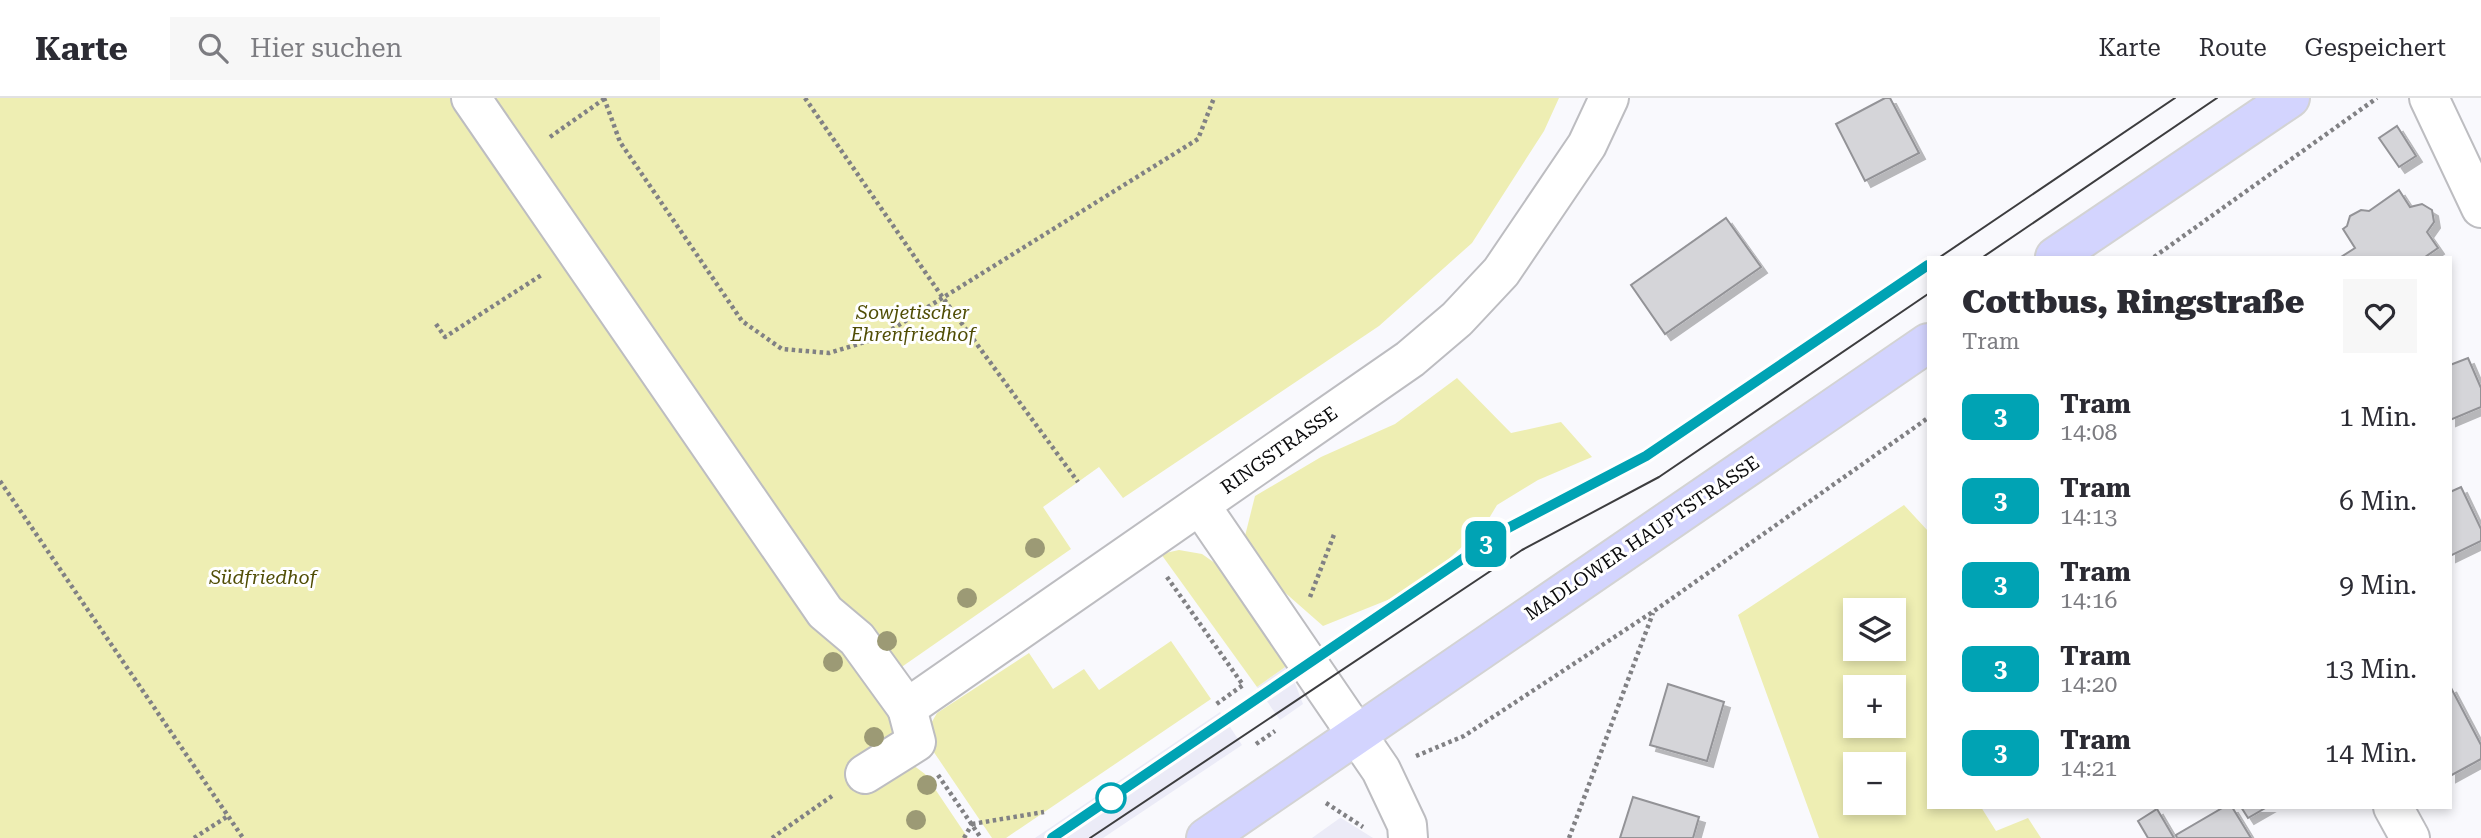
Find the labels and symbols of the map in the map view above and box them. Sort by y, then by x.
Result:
park label: Sowjetischer Ehrenfriedhof [850,301,977,346]
street label: RINGSTRASSE [1216,401,1342,499]
street label: MADLOWER HAUPTSTRASSE [1520,451,1764,625]
line badge: 3 [1463,521,1509,567]
park label: Südfriedhof [208,566,318,589]
unlabelled marker [1096,783,1126,813]

